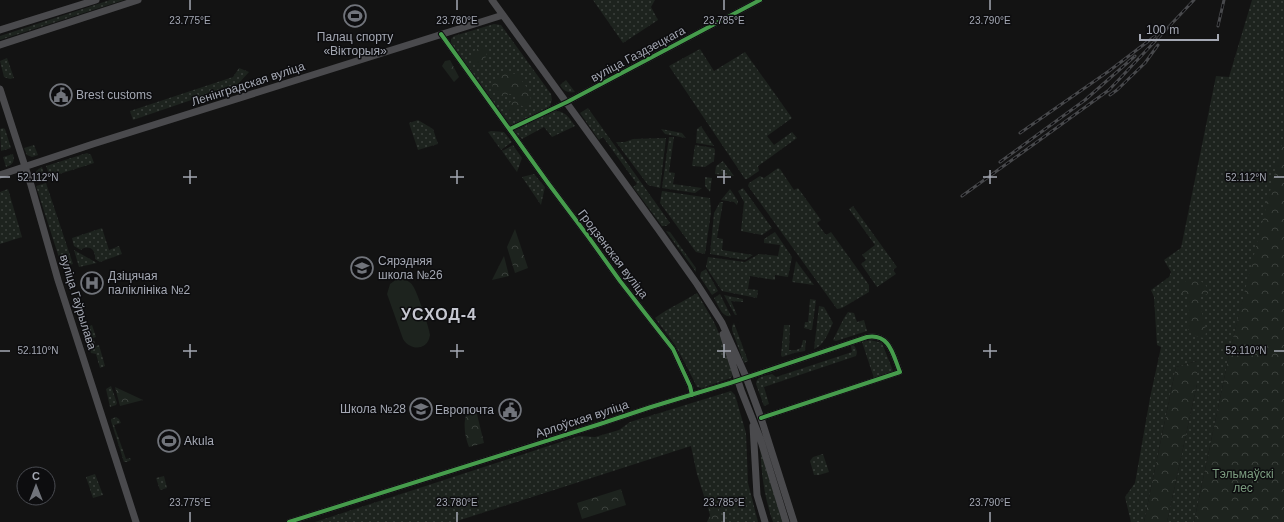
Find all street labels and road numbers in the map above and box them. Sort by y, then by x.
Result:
street label: вуліца Газдзецкага [588,23,688,85]
street label: Ленінградская вуліца [190,59,307,109]
street label: Гродзенская вуліца [575,207,651,301]
street label: вуліца Гаўрылава [57,253,99,352]
street label: Арлоўская вуліца [534,397,631,441]

